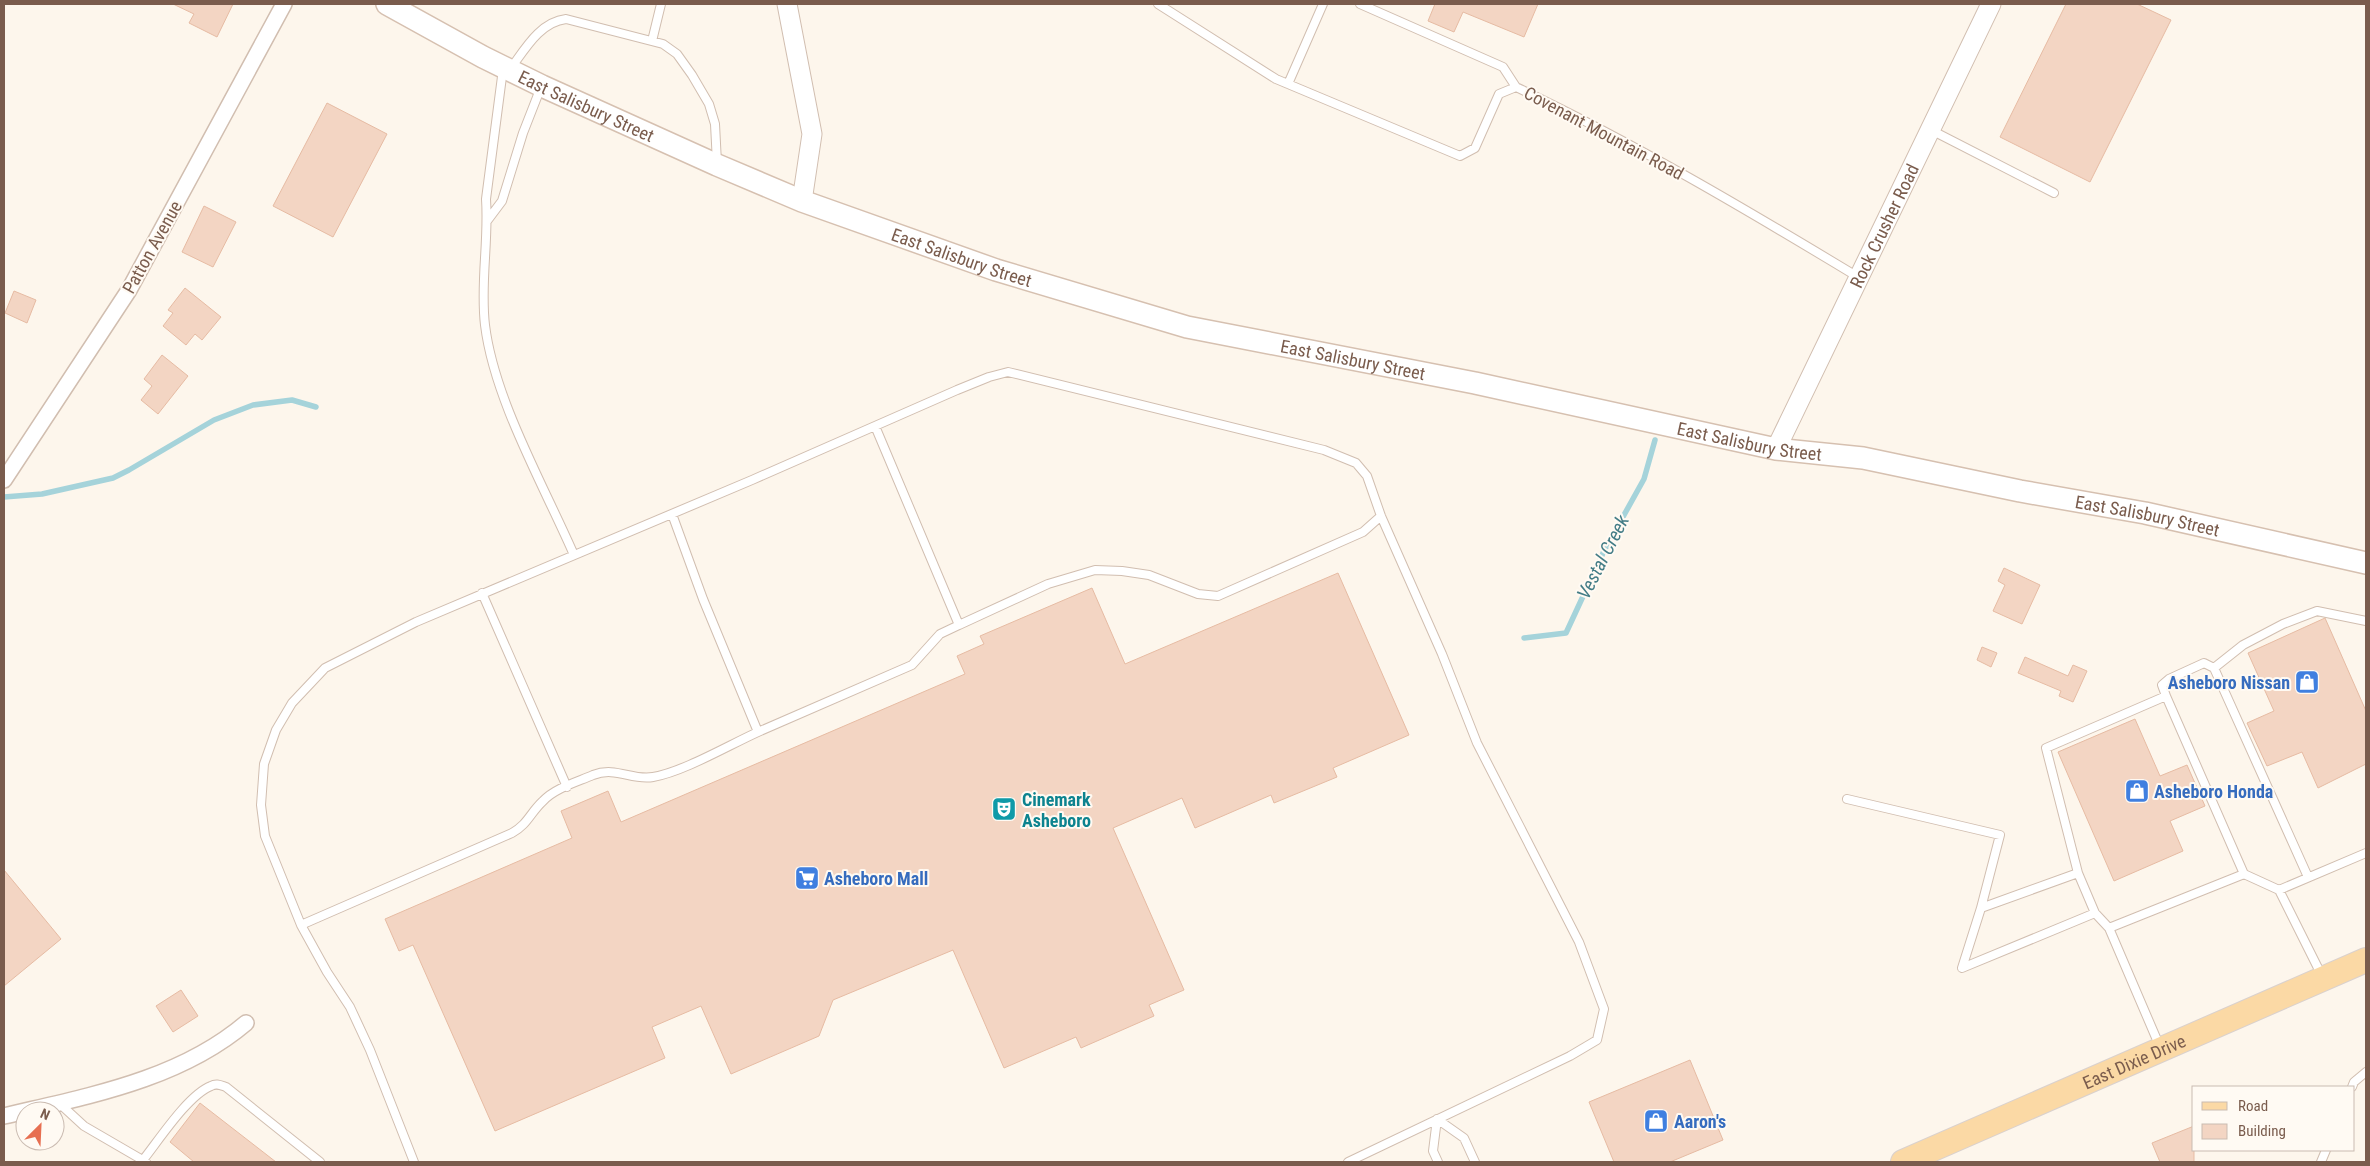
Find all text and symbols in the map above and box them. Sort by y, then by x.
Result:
street label: East Salisbury Street [515,66,658,146]
street label: Covenant Mountain Road [1521,82,1687,184]
street label: Rock Crusher Road [1845,160,1923,291]
street label: Patton Avenue [118,197,186,297]
street label: East Salisbury Street [889,223,1034,291]
street label: East Salisbury Street [1279,335,1427,384]
street label: East Salisbury Street [1675,417,1823,464]
street label: East Salisbury Street [2074,490,2222,540]
water label: Vestal Creek [1572,511,1634,603]
shop icon: Asheboro Nissan [2294,669,2320,695]
place label: Asheboro Nissan [2168,672,2290,693]
shop icon: Asheboro Honda [2124,778,2150,804]
place label: Asheboro Honda [2154,781,2273,802]
place label: Cinemark Asheboro [1022,789,1091,831]
theatre icon: Cinemark Asheboro [991,796,1017,822]
supermarket icon: Asheboro Mall [794,865,820,891]
place label: Asheboro Mall [824,868,928,889]
street label: East Dixie Drive [2079,1030,2189,1093]
legend [2192,1086,2355,1151]
text: Road [2238,1097,2268,1115]
north arrow [15,1101,65,1151]
text: N [38,1105,52,1123]
shop icon: Aaron's [1643,1108,1669,1134]
place label: Aaron's [1674,1111,1726,1132]
text: Building [2238,1122,2286,1140]

